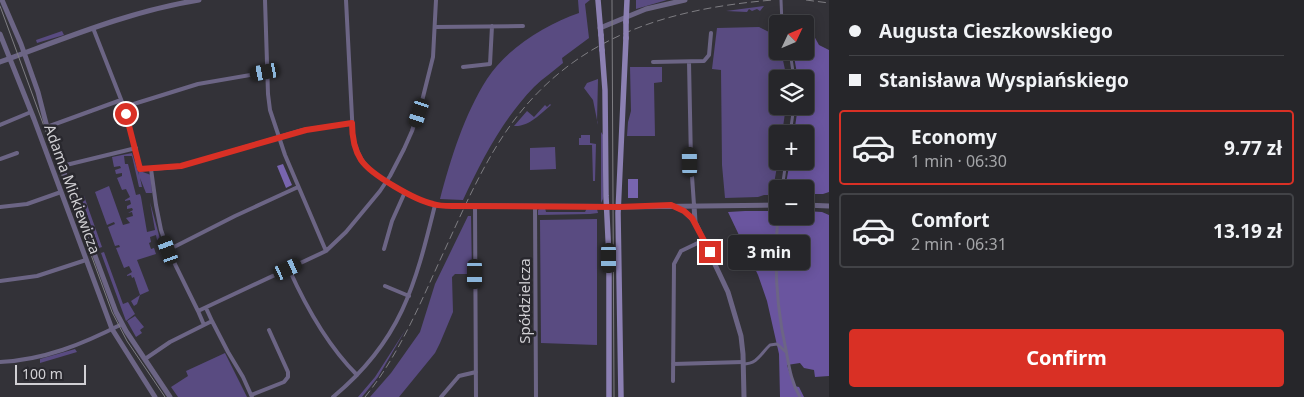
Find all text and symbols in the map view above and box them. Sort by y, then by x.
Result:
north arrow [769,15,814,60]
map controls [769,15,814,225]
text: Augusta Cieszkowskiego [879,18,1113,44]
car [248,62,281,82]
text: Stanisława Wyspiańskiego [879,67,1129,93]
button: layers [769,70,814,115]
car [407,96,430,130]
route start [115,103,137,125]
street label: Adama Mickiewicza [40,121,106,257]
text: Economy [911,124,997,150]
button: + [769,125,814,170]
icon: car [851,125,896,170]
text: 9.77 zł [1224,135,1282,161]
car [682,147,697,177]
text: 1 min · 06:30 [911,150,1007,172]
button: − [769,180,814,225]
text: Comfort [911,207,990,233]
icon: car [851,208,896,253]
text: 13.19 zł [1213,218,1282,244]
car [155,233,180,267]
text: 2 min · 06:31 [911,233,1007,255]
callout: 3 min [728,234,810,270]
route end [699,241,721,263]
text: 3 min [747,241,791,263]
car [601,243,616,273]
car [271,256,304,282]
street label: Spółdzielcza [514,258,534,344]
car [467,259,482,289]
button: Confirm [849,329,1284,387]
scale bar [15,362,86,385]
text: 100 m [22,364,63,383]

